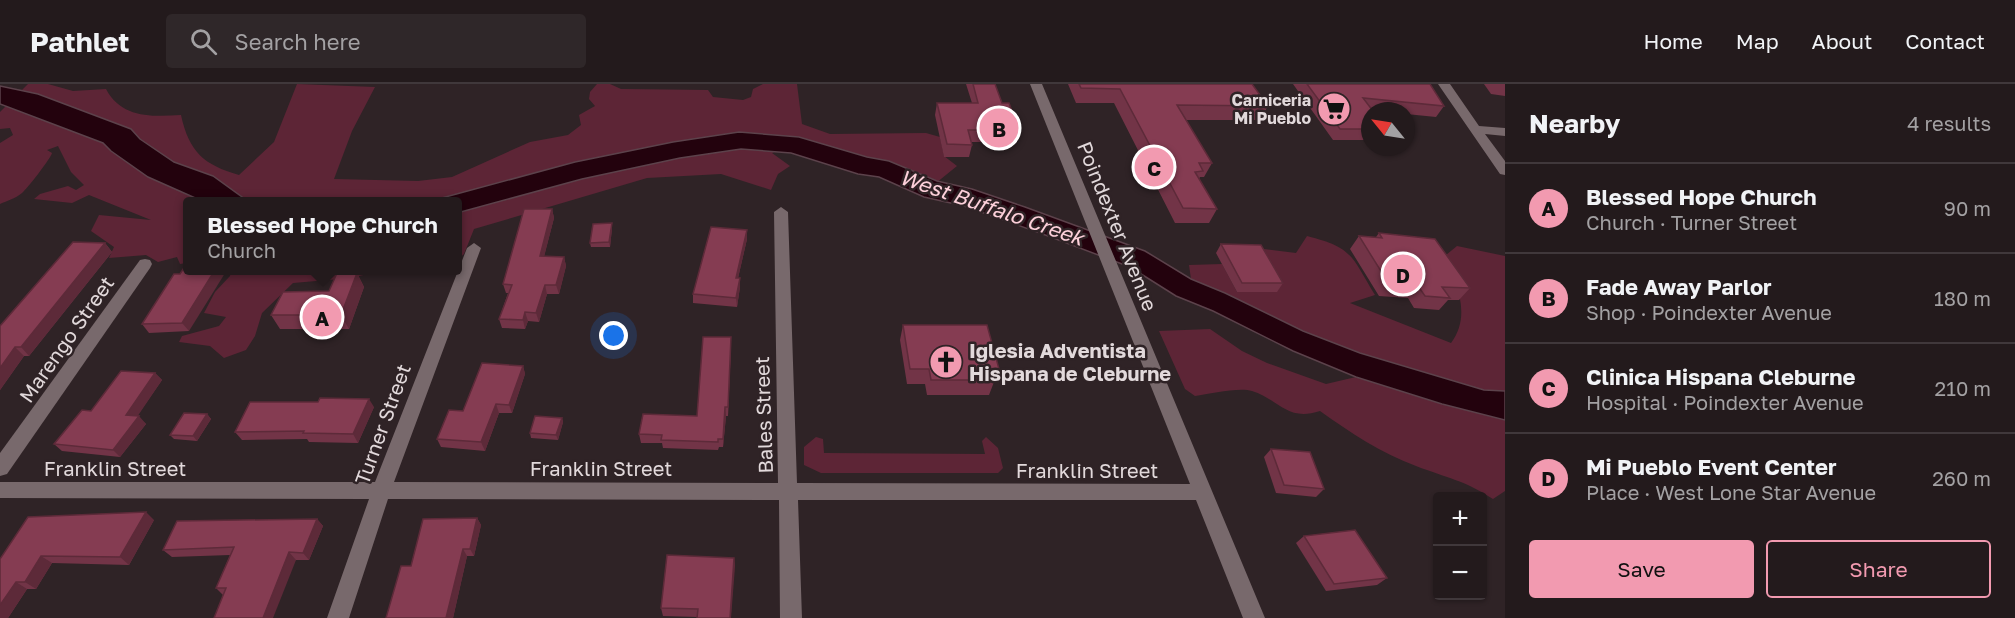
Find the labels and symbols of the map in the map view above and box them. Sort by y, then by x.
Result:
place label: Carniceria Mi Pueblo [1232,90,1311,128]
supermarket icon: Carniceria Mi Pueblo [1316,91,1352,127]
north arrow [1361,102,1415,156]
pin: B [980,106,1018,150]
street label: Poindexter Avenue [1073,138,1163,314]
pin: C [1134,144,1174,190]
water label: West Buffalo Creek [897,163,1089,251]
pin: D [1384,252,1422,297]
street label: Marengo Street [14,271,118,407]
pin: A [302,294,342,340]
your location [599,321,628,350]
place label: Iglesia Adventista Hispana de Cleburne [969,338,1171,385]
church icon: Iglesia Adventista Hispana de Cleburne [928,344,964,380]
street label: Bales Street [749,356,777,474]
street label: Turner Street [349,361,415,487]
street label: Franklin Street [44,456,186,480]
street label: Franklin Street [530,456,672,480]
street label: Franklin Street [1016,458,1158,482]

